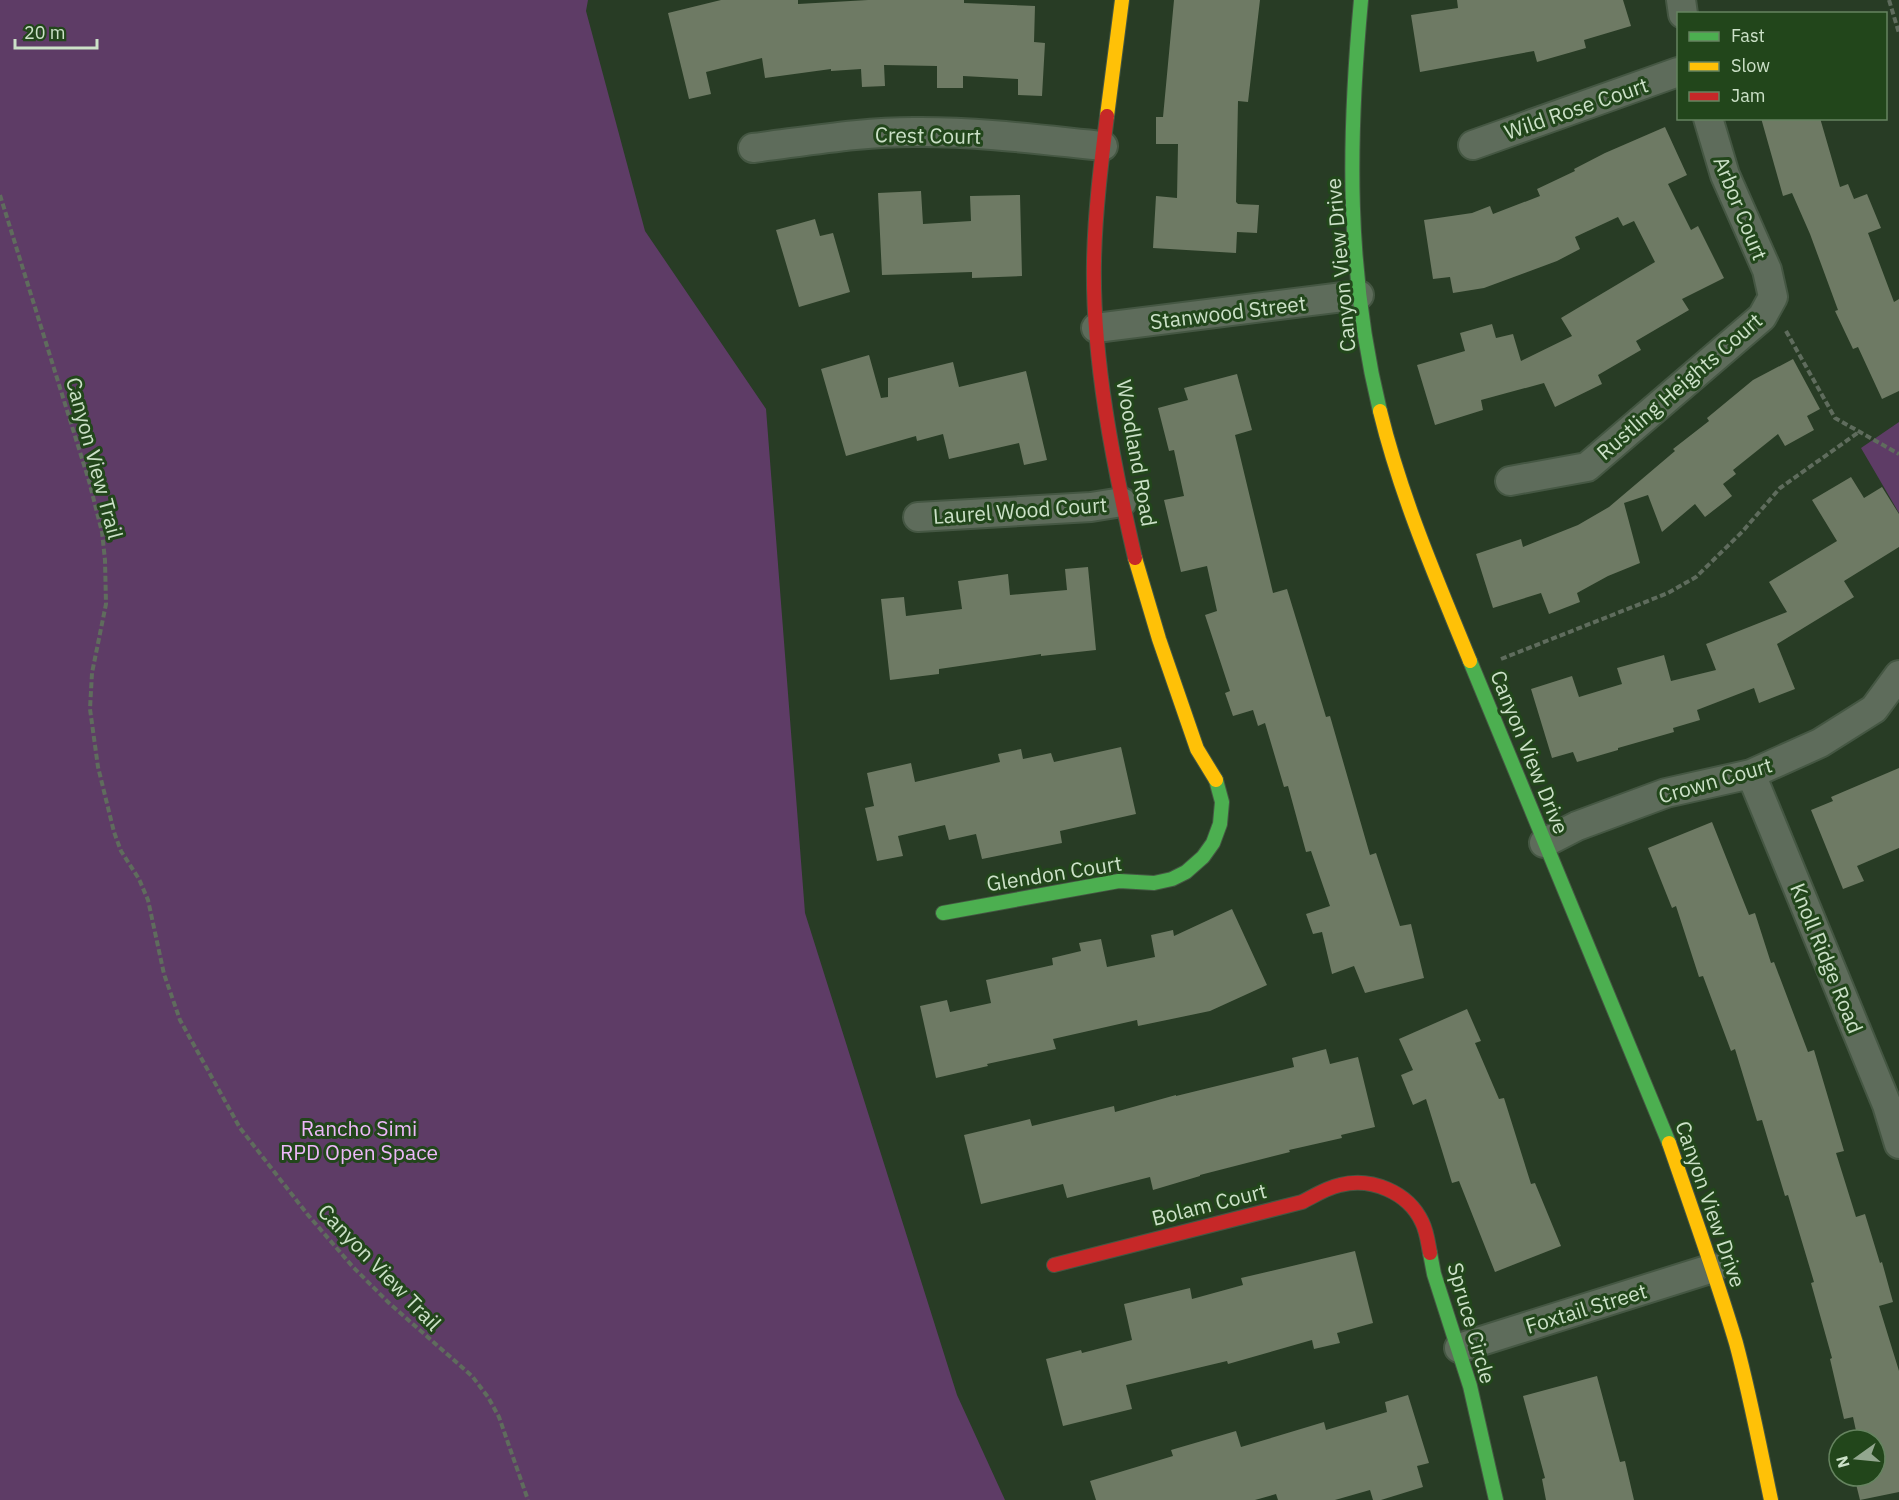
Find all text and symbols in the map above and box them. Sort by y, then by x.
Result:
scale bar [15,12,98,50]
legend [1677,12,1887,120]
text: 20 m [24,21,66,44]
text: Fast [1731,24,1765,47]
text: Slow [1731,54,1770,77]
street label: Wild Rose Court [1500,70,1652,146]
text: Jam [1731,84,1766,107]
street label: Crest Court [875,120,981,150]
street label: Arbor Court [1707,152,1775,264]
street label: Canyon View Drive [1318,177,1362,353]
street label: Stanwood Street [1148,289,1308,335]
street label: Rustling Heights Court [1590,306,1768,466]
street label: Canyon View Trail [60,374,130,542]
street label: Woodland Road [1110,378,1164,528]
street label: Laurel Wood Court [932,490,1108,530]
street label: Canyon View Drive [1484,666,1576,838]
street label: Crown Court [1655,750,1775,810]
street label: Glendon Court [984,848,1124,898]
street label: Knoll Ridge Road [1784,879,1870,1037]
park label: Rancho Simi RPD Open Space [280,1114,438,1166]
street label: Canyon View Drive [1669,1117,1753,1291]
street label: Bolam Court [1149,1176,1269,1232]
street label: Canyon View Trail [312,1197,448,1337]
street label: Spruce Circle [1441,1259,1503,1387]
street label: Foxtail Street [1522,1276,1650,1340]
north arrow [1827,1428,1887,1488]
text: N [1831,1454,1854,1470]

